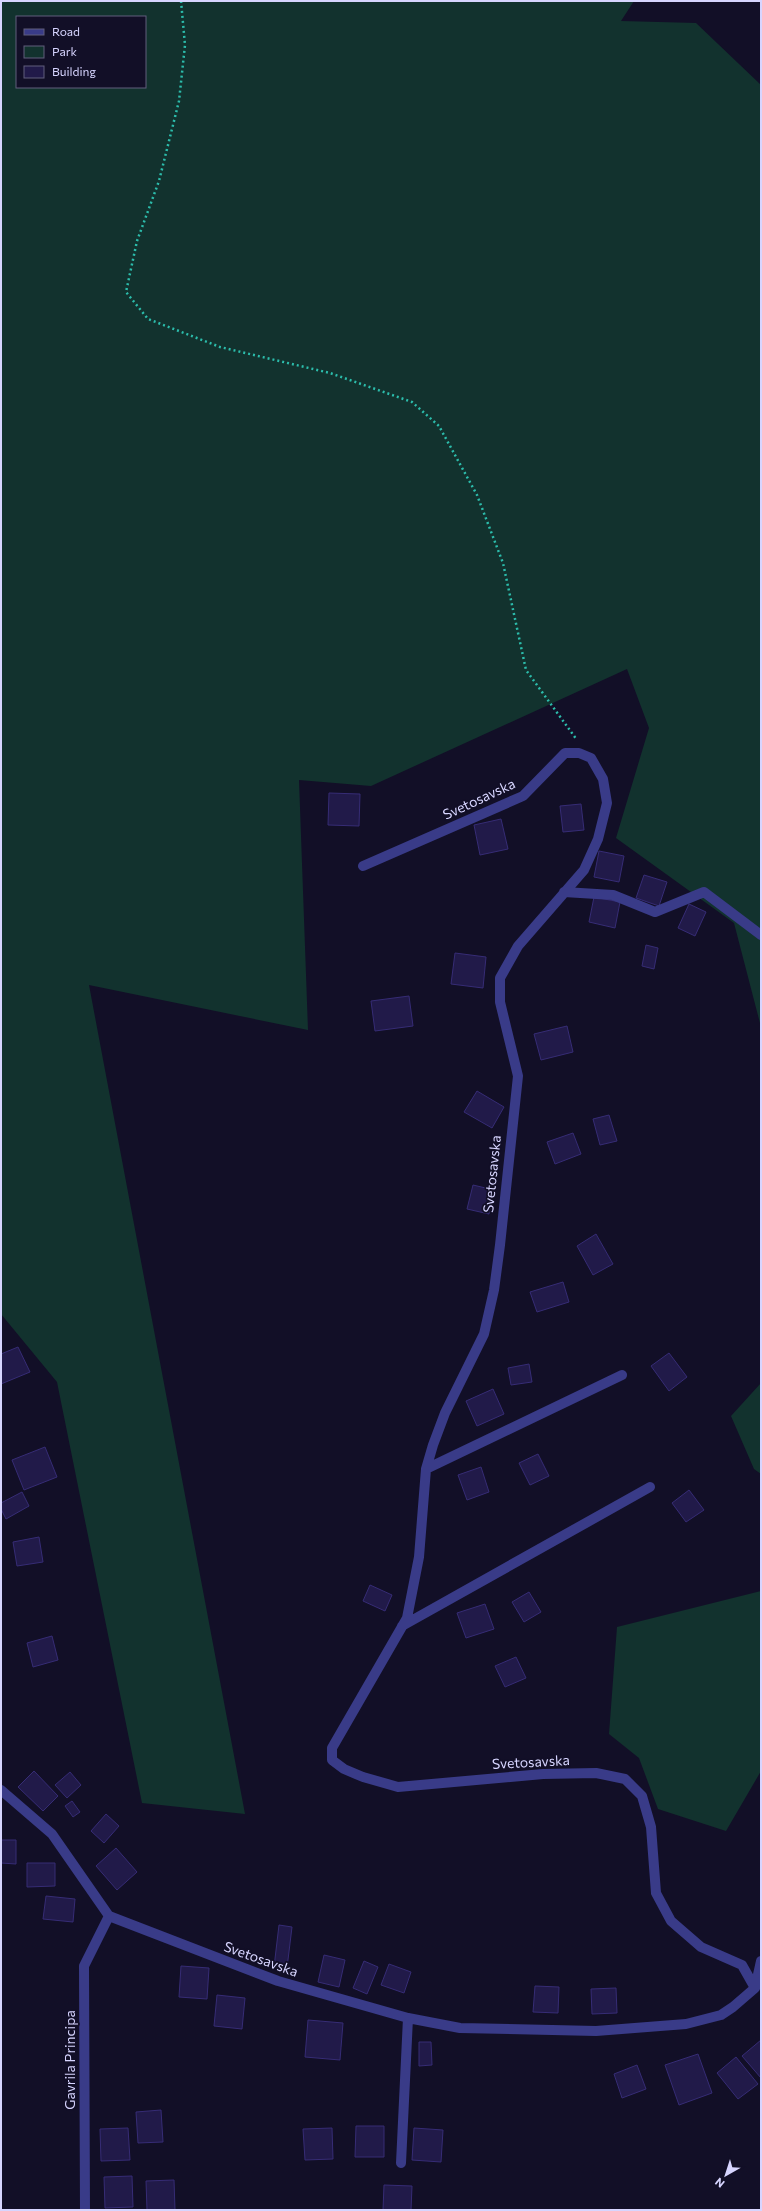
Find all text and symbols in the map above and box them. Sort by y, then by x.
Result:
legend [16,16,146,88]
text: Road [52,24,80,38]
text: Park [52,44,78,58]
text: Building [52,64,96,78]
street label: Svetosavska [440,774,518,823]
street label: Svetosavska [479,1134,504,1214]
street label: Svetosavska [492,1751,570,1772]
street label: Svetosavska [222,1937,301,1980]
street label: Gavrila Principa [61,2010,78,2110]
north arrow [706,2155,746,2195]
text: N [712,2176,727,2191]

